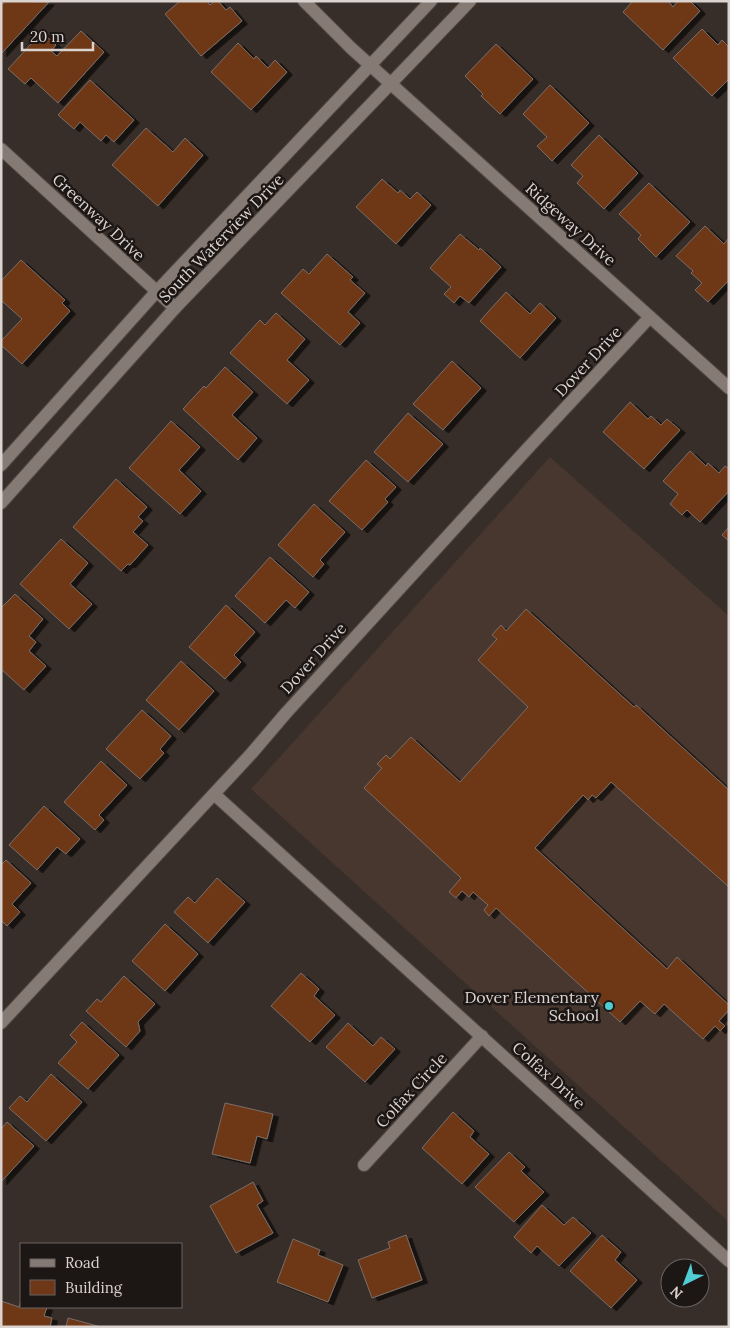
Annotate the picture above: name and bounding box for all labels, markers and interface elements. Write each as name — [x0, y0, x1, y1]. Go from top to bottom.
scale bar — [22, 20, 94, 52]
text: 20 m — [30, 27, 65, 46]
street label: Greenway Drive — [49, 169, 150, 265]
street label: South Waterview Drive — [154, 169, 288, 307]
street label: Ridgeway Drive — [522, 178, 621, 270]
street label: Dover Drive — [550, 321, 626, 400]
street label: Dover Drive — [276, 618, 350, 698]
place label: Dover Elementary School — [464, 987, 600, 1025]
marker: Dover Elementary School — [603, 1000, 615, 1012]
street label: Colfax Drive — [508, 1037, 590, 1113]
street label: Colfax Circle — [371, 1048, 451, 1132]
legend — [20, 1243, 182, 1308]
text: Road — [65, 1253, 100, 1272]
north arrow — [660, 1258, 710, 1308]
text: Building — [65, 1278, 123, 1297]
text: N — [666, 1282, 686, 1303]

